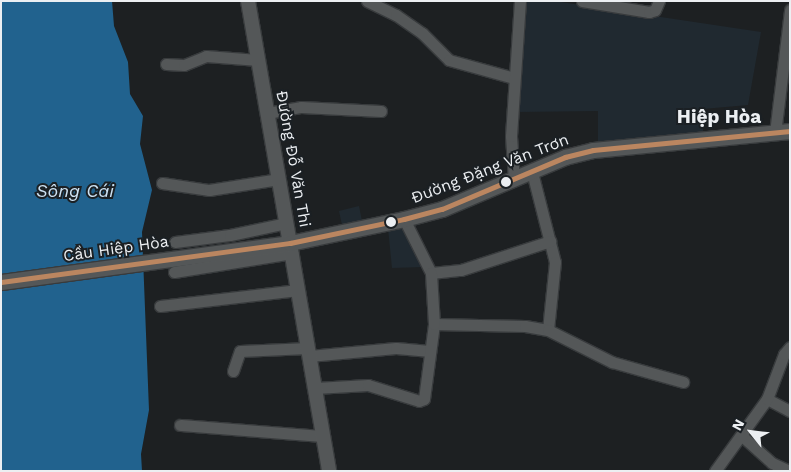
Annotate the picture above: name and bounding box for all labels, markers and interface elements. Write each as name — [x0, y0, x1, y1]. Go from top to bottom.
street label: Đường Đỗ Văn Thi — [271, 89, 315, 229]
district label: Hiệp Hòa — [677, 106, 761, 128]
street label: Đường Đặng Văn Trơn — [408, 130, 572, 208]
unlabelled marker — [501, 177, 511, 187]
water label: Sông Cái — [36, 180, 114, 202]
unlabelled marker — [386, 217, 396, 227]
street label: Cầu Hiệp Hòa — [62, 232, 170, 266]
north arrow — [726, 407, 776, 457]
text: N — [728, 416, 747, 433]

